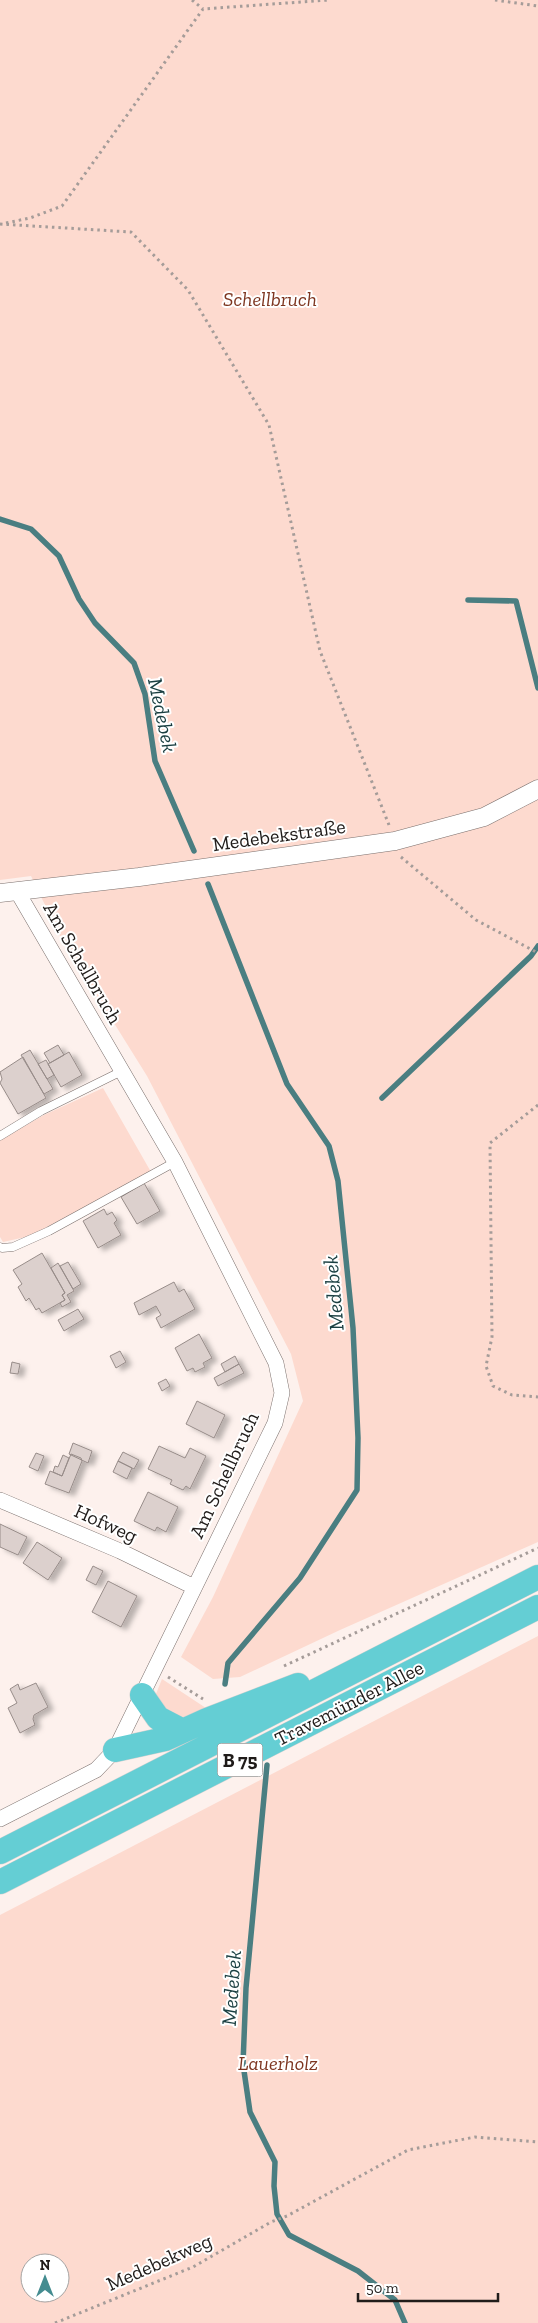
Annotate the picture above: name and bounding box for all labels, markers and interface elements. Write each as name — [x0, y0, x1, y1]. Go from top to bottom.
park label: Schellbruch — [223, 287, 317, 311]
water label: Medebek — [143, 675, 183, 755]
street label: Medebekstraße — [211, 814, 347, 856]
street label: Am Schellbruch — [38, 898, 128, 1029]
water label: Medebek — [317, 1254, 349, 1332]
street label: Am Schellbruch — [184, 1407, 264, 1542]
street label: Hofweg — [71, 1498, 141, 1548]
street label: Travemünder Allee — [271, 1655, 427, 1751]
road number: B 75 — [218, 1744, 262, 1776]
water label: Medebek — [216, 1949, 246, 2027]
park label: Lauerholz — [238, 2051, 318, 2075]
street label: Medebekweg — [103, 2228, 215, 2296]
north arrow — [20, 2253, 70, 2303]
text: N — [40, 2257, 51, 2274]
scale bar — [358, 2270, 498, 2302]
text: 50 m — [366, 2279, 399, 2297]

